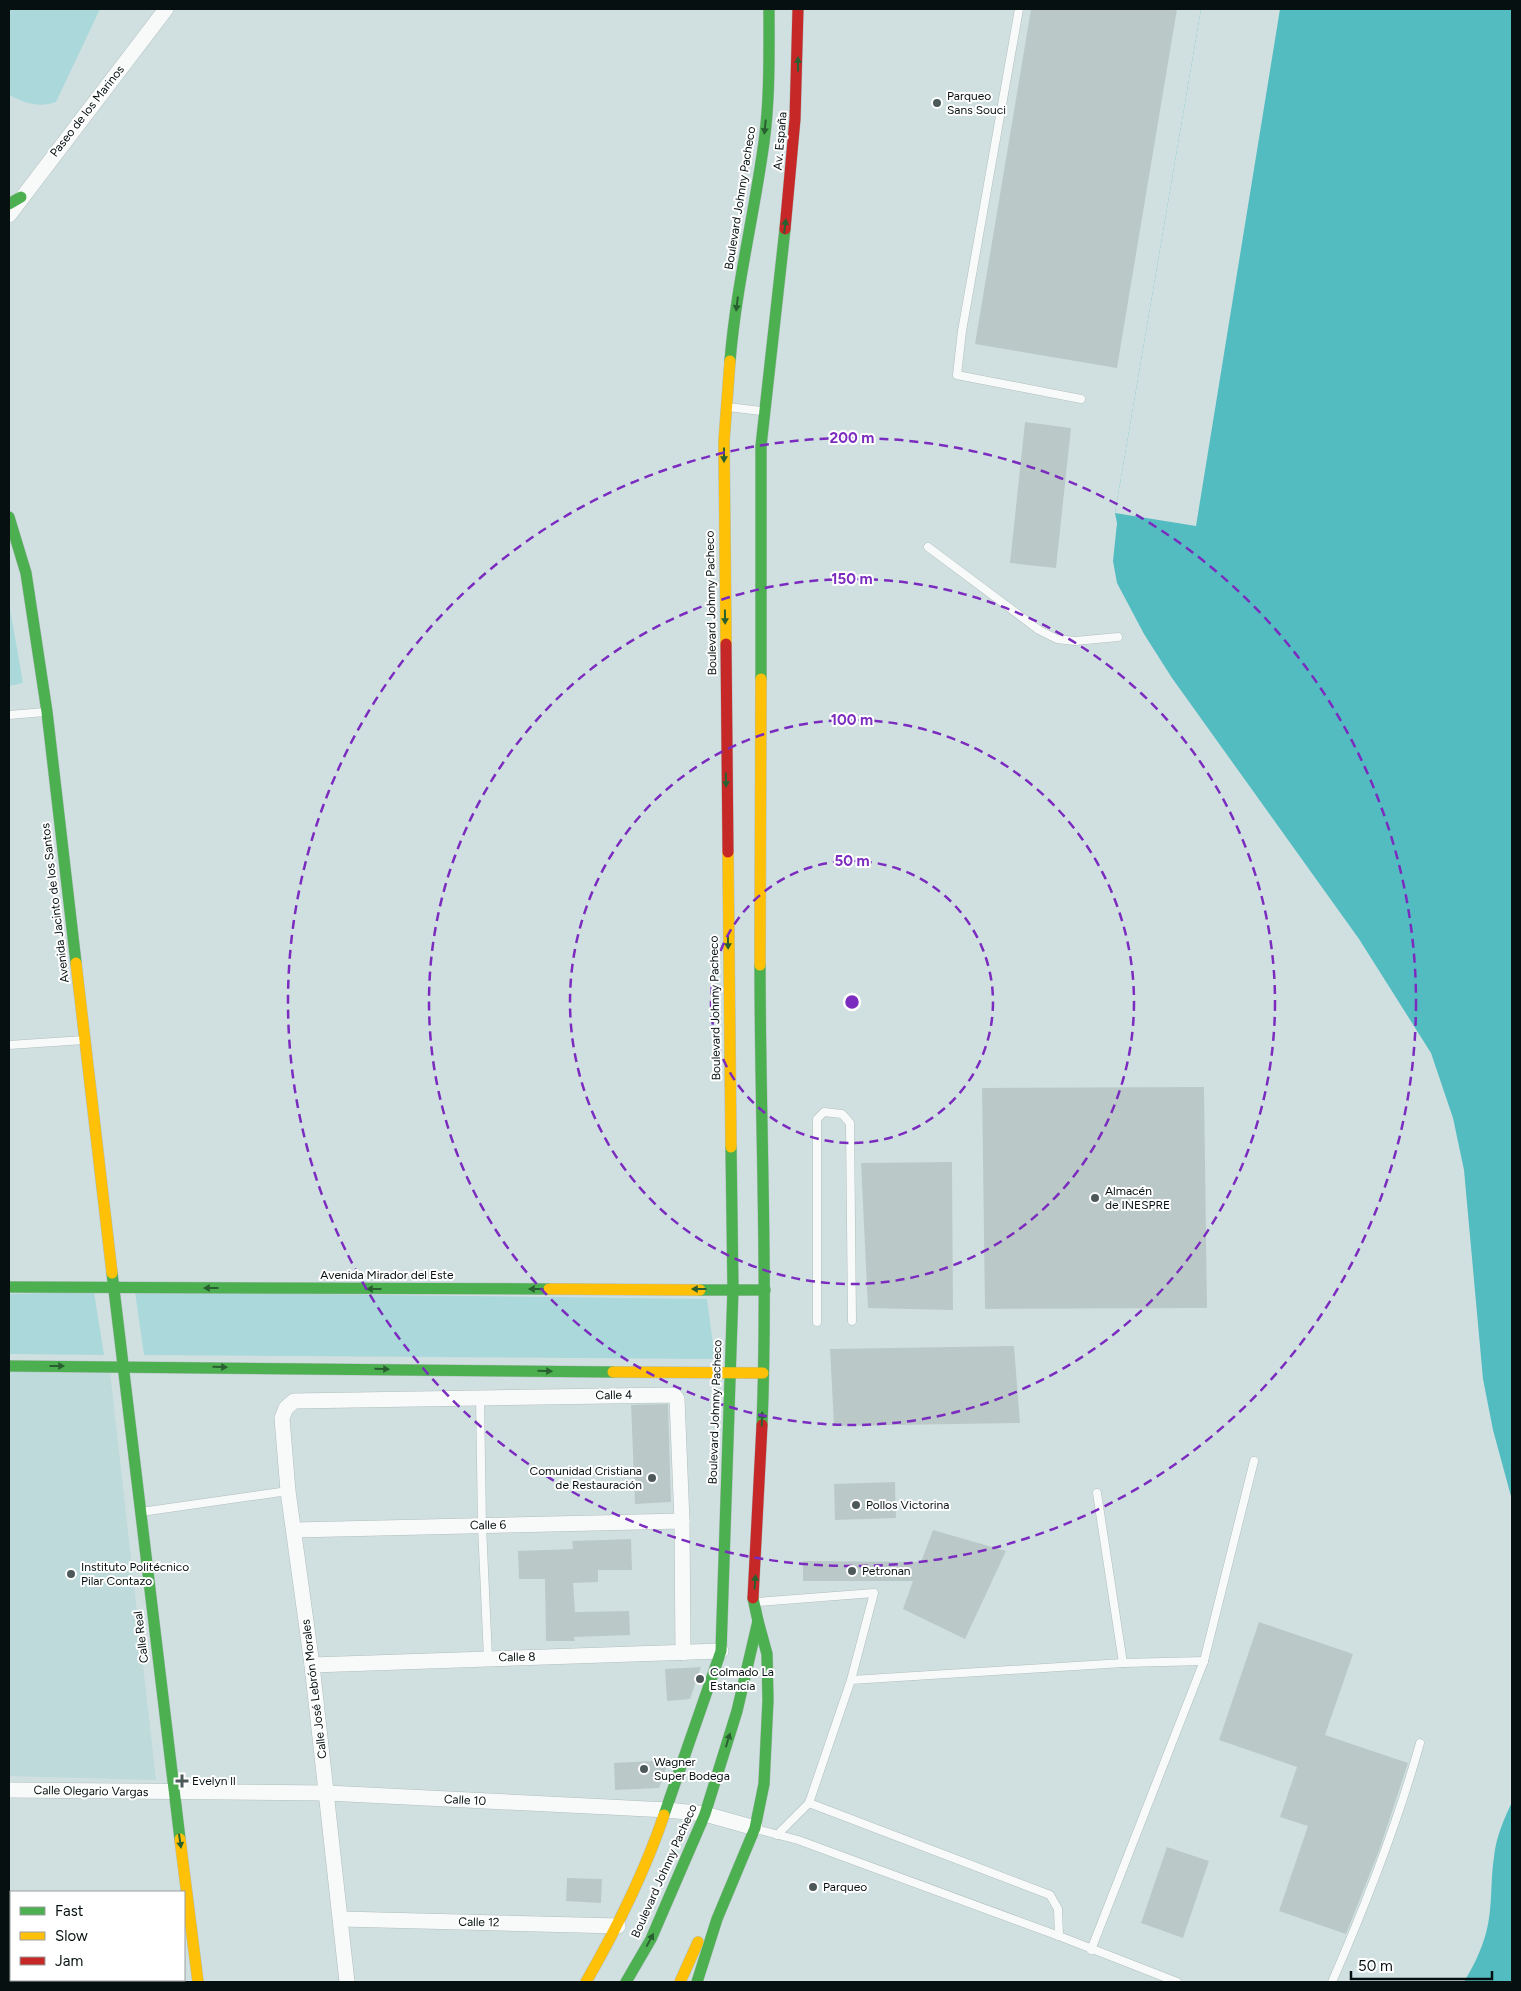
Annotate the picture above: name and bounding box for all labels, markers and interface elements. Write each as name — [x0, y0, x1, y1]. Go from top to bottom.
one-way arrow — [794, 56, 802, 72]
street label: Paseo de los Marinos — [47, 62, 127, 159]
place label: Parqueo Sans Souci — [947, 89, 1006, 117]
marker: Parqueo Sans Souci — [931, 97, 943, 109]
street label: Av. España — [770, 111, 790, 171]
one-way arrow — [761, 120, 769, 136]
street label: Boulevard Johnny Pacheco — [722, 125, 758, 271]
one-way arrow — [781, 217, 789, 233]
one-way arrow — [733, 297, 741, 313]
text: 200 m — [830, 429, 874, 447]
one-way arrow — [720, 447, 728, 463]
street label: Boulevard Johnny Pacheco — [703, 530, 719, 676]
text: 150 m — [831, 570, 873, 588]
one-way arrow — [721, 610, 729, 626]
text: 100 m — [831, 711, 873, 729]
one-way arrow — [723, 772, 731, 788]
street label: Avenida Jacinto de los Santos — [38, 822, 72, 984]
text: 50 m — [834, 852, 870, 870]
street label: Boulevard Johnny Pacheco — [707, 935, 723, 1081]
one-way arrow — [725, 935, 733, 951]
centre of rings — [843, 993, 861, 1011]
place label: Almacén de INESPRE — [1105, 1184, 1170, 1212]
marker: Almacén de INESPRE — [1089, 1192, 1101, 1204]
street label: Avenida Mirador del Este — [320, 1268, 454, 1282]
one-way arrow — [203, 1284, 219, 1292]
one-way arrow — [366, 1285, 382, 1293]
one-way arrow — [528, 1285, 544, 1293]
one-way arrow — [691, 1285, 707, 1293]
street label: Boulevard Johnny Pacheco — [705, 1339, 725, 1485]
one-way arrow — [50, 1362, 66, 1370]
one-way arrow — [212, 1363, 228, 1371]
one-way arrow — [375, 1365, 391, 1373]
one-way arrow — [537, 1367, 553, 1375]
street label: Calle 4 — [595, 1388, 633, 1402]
one-way arrow — [758, 1411, 766, 1427]
place label: Comunidad Cristiana de Restauración — [530, 1464, 642, 1492]
marker: Comunidad Cristiana de Restauración — [646, 1472, 658, 1484]
place label: Pollos Victorina — [866, 1498, 949, 1512]
marker: Pollos Victorina — [850, 1499, 862, 1511]
street label: Calle 6 — [470, 1518, 507, 1532]
place label: Instituto Politécnico Pilar Contazo — [81, 1560, 189, 1588]
place label: Petronan — [862, 1564, 911, 1578]
marker: Petronan — [846, 1565, 858, 1577]
marker: Instituto Politécnico Pilar Contazo — [65, 1568, 77, 1580]
one-way arrow — [751, 1573, 759, 1589]
street label: Calle Real — [131, 1610, 151, 1664]
street label: Calle José Lebrón Morales — [298, 1618, 330, 1760]
street label: Calle 8 — [498, 1650, 536, 1664]
place label: Colmado La Estancia — [710, 1665, 774, 1693]
marker: Colmado La Estancia — [694, 1673, 706, 1685]
one-way arrow — [725, 1732, 733, 1747]
place label: Wagner Super Bodega — [654, 1755, 730, 1783]
marker: Wagner Super Bodega — [638, 1763, 650, 1775]
place label: Evelyn ll — [192, 1774, 236, 1788]
marker: Evelyn ll — [176, 1775, 188, 1787]
street label: Calle Olegario Vargas — [33, 1783, 149, 1799]
street label: Calle 10 — [444, 1792, 487, 1808]
street label: Boulevard Johnny Pacheco — [628, 1802, 700, 1940]
one-way arrow — [176, 1833, 184, 1849]
place label: Parqueo — [823, 1880, 867, 1894]
marker: Parqueo — [807, 1881, 819, 1893]
legend — [10, 1891, 185, 1981]
text: Fast — [55, 1902, 84, 1920]
street label: Calle 12 — [458, 1915, 500, 1929]
text: Slow — [55, 1927, 88, 1945]
one-way arrow — [646, 1933, 654, 1947]
scale bar — [1351, 1948, 1492, 1980]
text: Jam — [55, 1952, 83, 1970]
text: 50 m — [1358, 1957, 1393, 1975]

